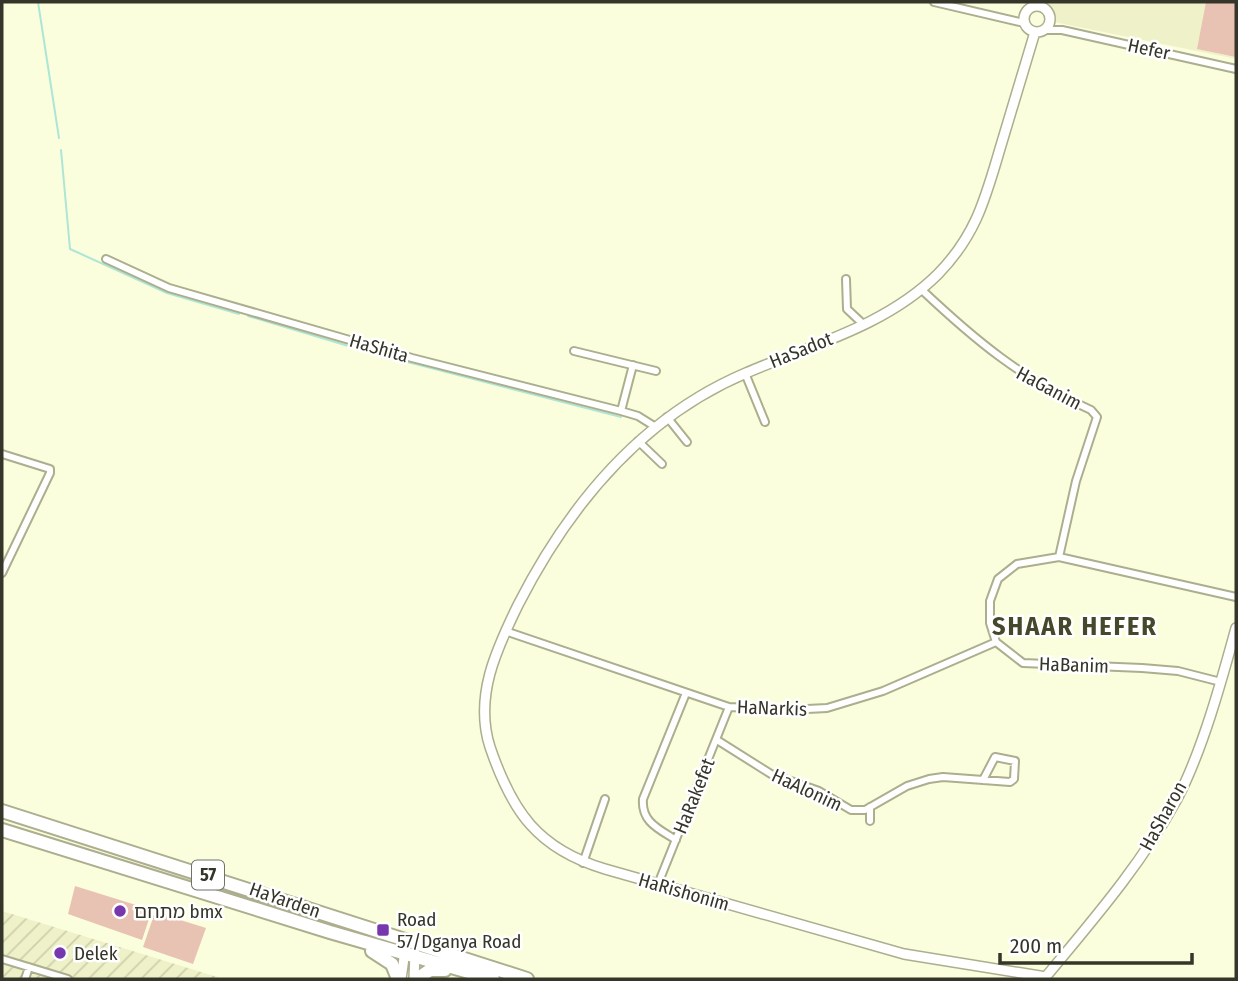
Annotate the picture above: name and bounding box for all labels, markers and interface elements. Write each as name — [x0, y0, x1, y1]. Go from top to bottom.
street label: Hefer — [1126, 33, 1173, 65]
street label: HaSadot — [766, 327, 837, 373]
street label: HaShita — [347, 329, 411, 367]
street label: HaGanim — [1013, 361, 1085, 415]
district label: SHAAR HEFER — [992, 611, 1158, 642]
street label: HaBanim — [1039, 652, 1109, 678]
street label: HaNarkis — [737, 695, 807, 721]
street label: HaRakefet — [668, 754, 720, 837]
street label: HaAlonim — [768, 764, 846, 816]
street label: HaSharon — [1135, 777, 1191, 855]
road number: 57 — [192, 860, 224, 890]
street label: HaRishonim — [636, 868, 732, 916]
street label: HaYarden — [246, 877, 324, 923]
place label: מתחם bmx — [134, 900, 223, 923]
marker: מתחם bmx — [112, 903, 128, 919]
place label: Road 57/Dganya Road — [397, 908, 521, 953]
marker: Road 57/Dganya Road — [375, 922, 391, 938]
scale bar — [1000, 922, 1192, 966]
text: 200 m — [1010, 933, 1062, 959]
place label: Delek — [74, 942, 118, 965]
marker: Delek — [52, 945, 68, 961]

